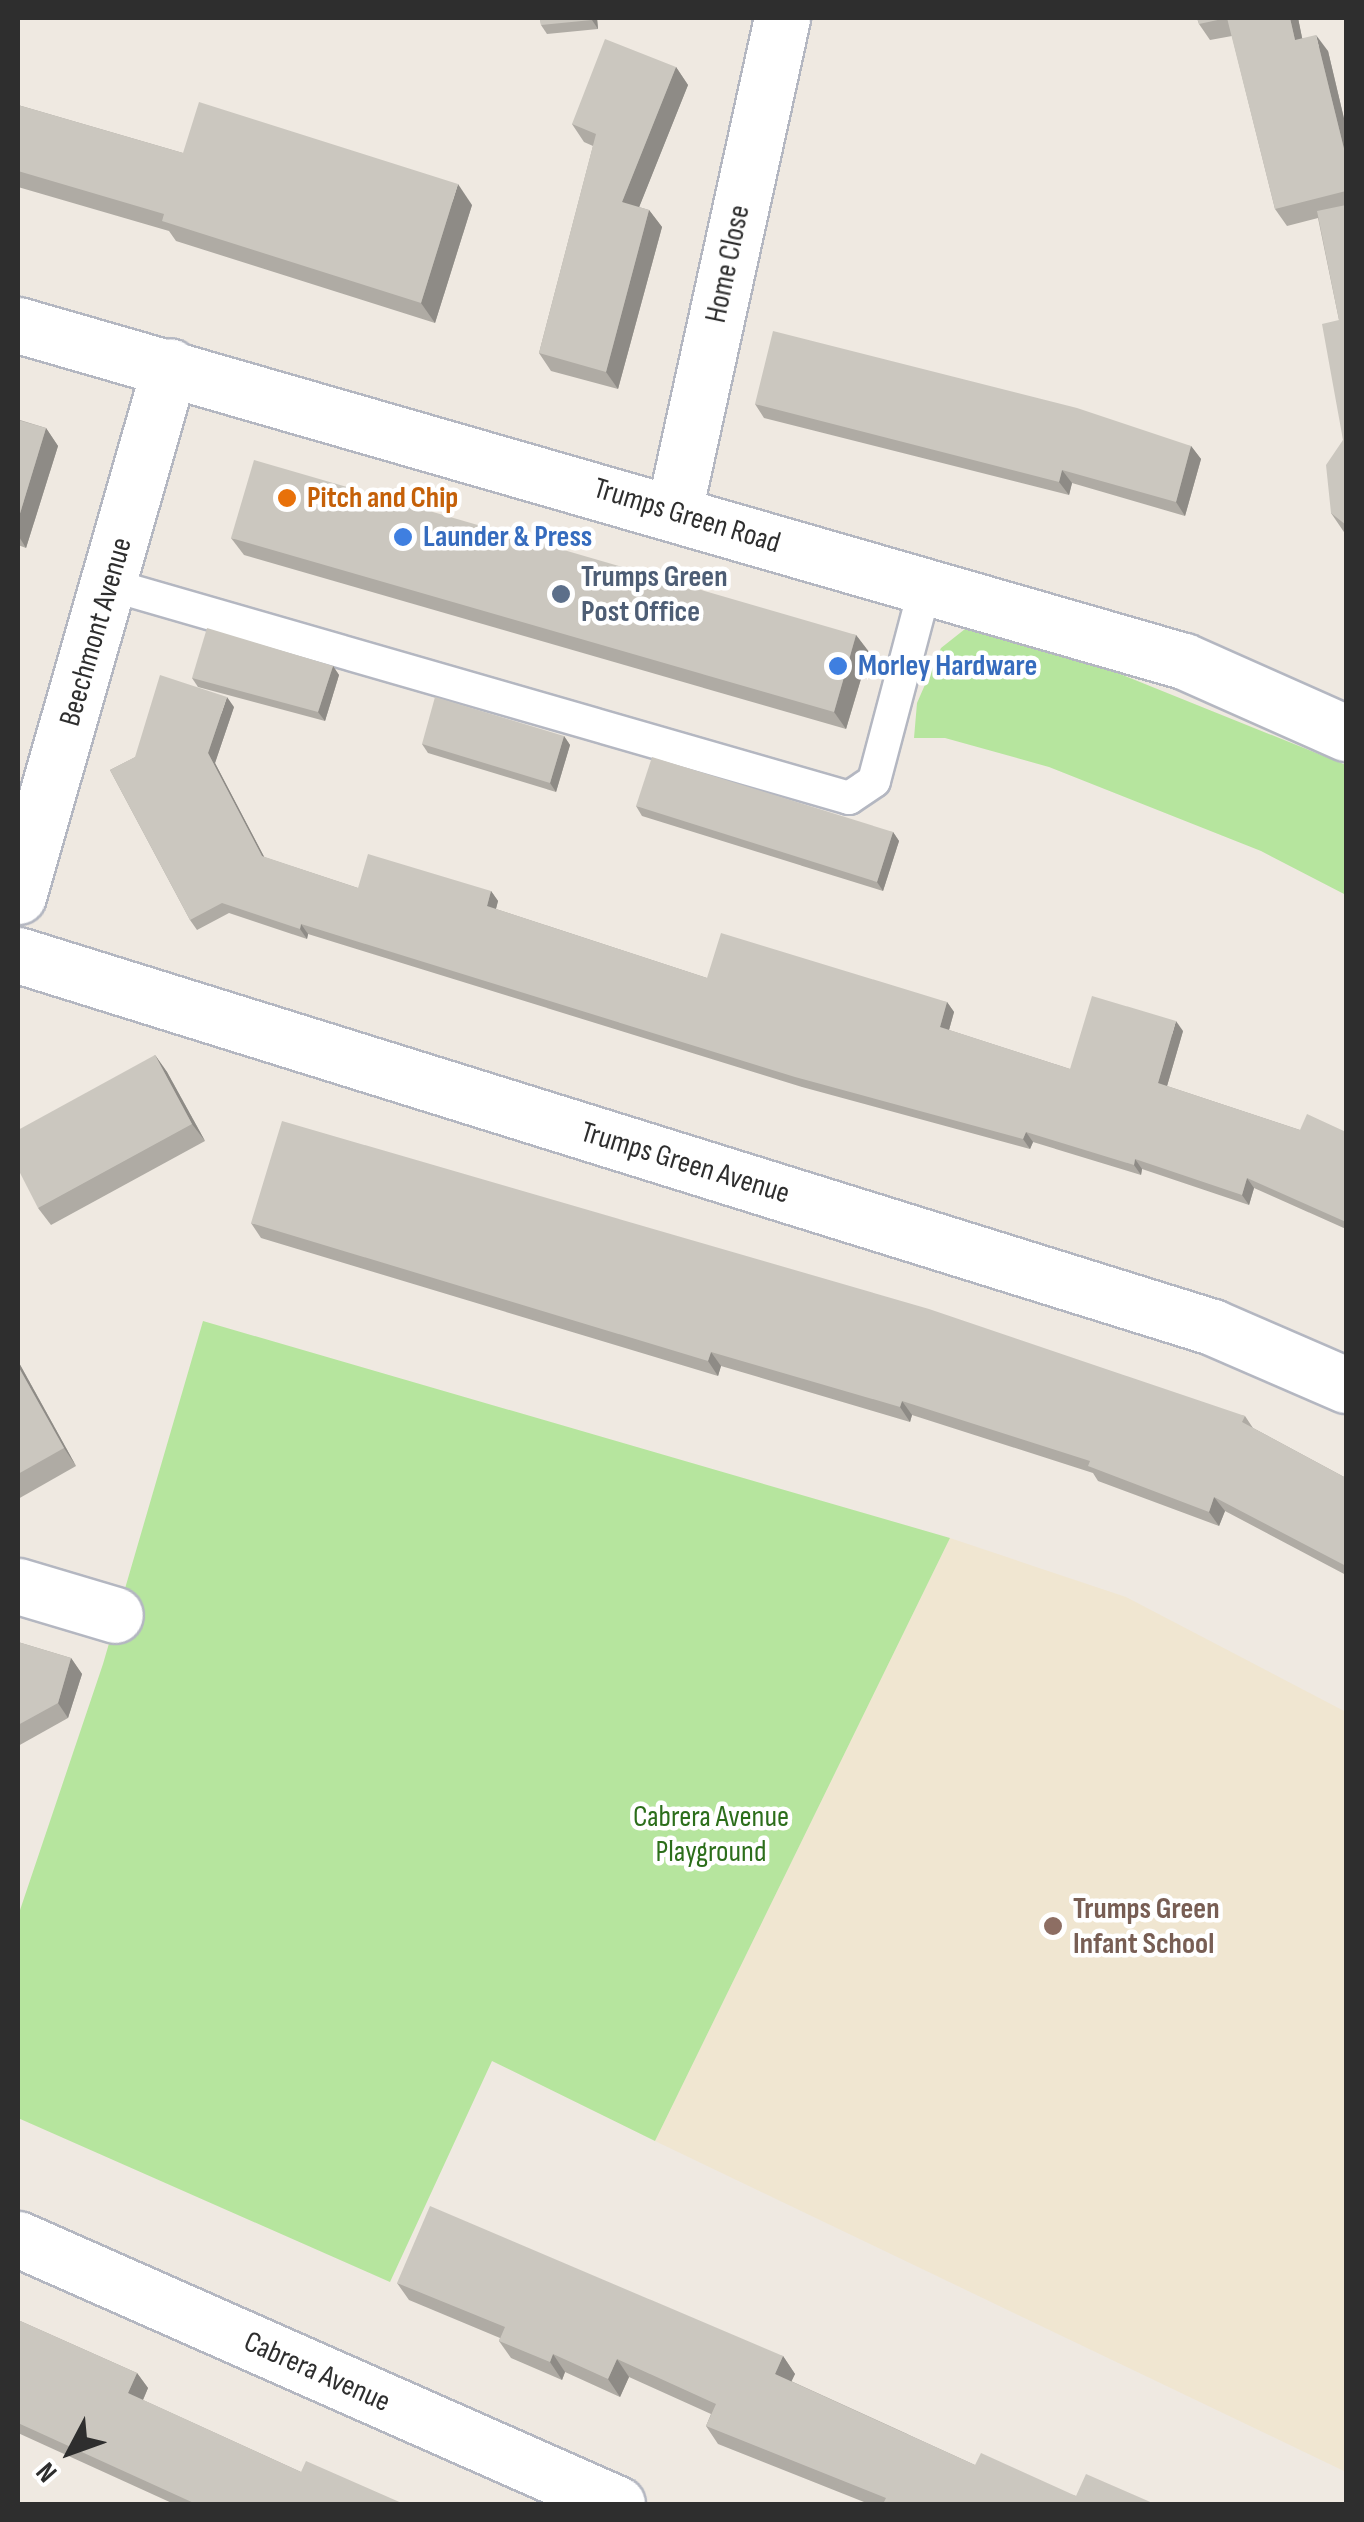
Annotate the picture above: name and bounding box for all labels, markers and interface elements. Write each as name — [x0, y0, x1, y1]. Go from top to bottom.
street label: Home Close — [698, 202, 758, 326]
street label: Trumps Green Road — [589, 471, 785, 561]
place label: Pitch and Chip — [307, 480, 458, 516]
marker: Pitch and Chip — [276, 487, 298, 509]
place label: Launder & Press — [423, 519, 592, 555]
marker: Launder & Press — [392, 526, 414, 548]
street label: Beechmont Avenue — [52, 534, 140, 730]
place label: Trumps Green Post Office — [581, 559, 728, 630]
marker: Trumps Green Post Office — [550, 583, 572, 605]
place label: Morley Hardware — [858, 648, 1037, 684]
marker: Morley Hardware — [827, 655, 849, 677]
street label: Trumps Green Avenue — [576, 1114, 794, 1212]
park label: Cabrera Avenue Playground — [633, 1799, 789, 1870]
place label: Trumps Green Infant School — [1073, 1891, 1220, 1962]
marker: Trumps Green Infant School — [1042, 1915, 1064, 1937]
street label: Cabrera Avenue — [238, 2324, 396, 2420]
north arrow — [20, 2402, 120, 2502]
text: N — [30, 2456, 64, 2488]

